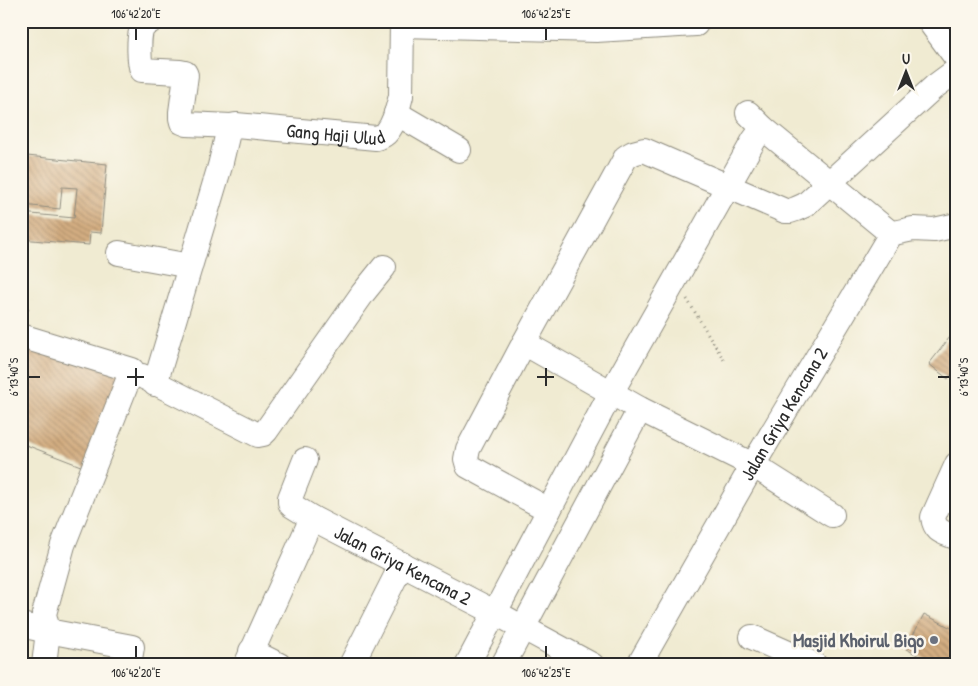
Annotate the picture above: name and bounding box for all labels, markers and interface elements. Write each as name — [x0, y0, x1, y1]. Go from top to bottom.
text: 106°42'20"E — [111, 5, 161, 22]
text: 106°42'25"E — [521, 5, 571, 22]
north arrow — [880, 48, 930, 98]
text: U — [902, 49, 910, 68]
street label: Gang Haji Ulud — [285, 117, 389, 151]
street label: Jalan Griya Kencana 2 — [734, 342, 834, 485]
text: 6°13'40"S — [5, 357, 22, 396]
text: 6°13'40"S — [955, 357, 972, 396]
street label: Jalan Griya Kencana 2 — [330, 519, 476, 611]
place label: Masjid Khoirul Biqo — [793, 627, 924, 654]
marker: Masjid Khoirul Biqo — [928, 634, 940, 646]
text: 106°42'20"E — [111, 664, 161, 681]
text: 106°42'25"E — [521, 664, 571, 681]

